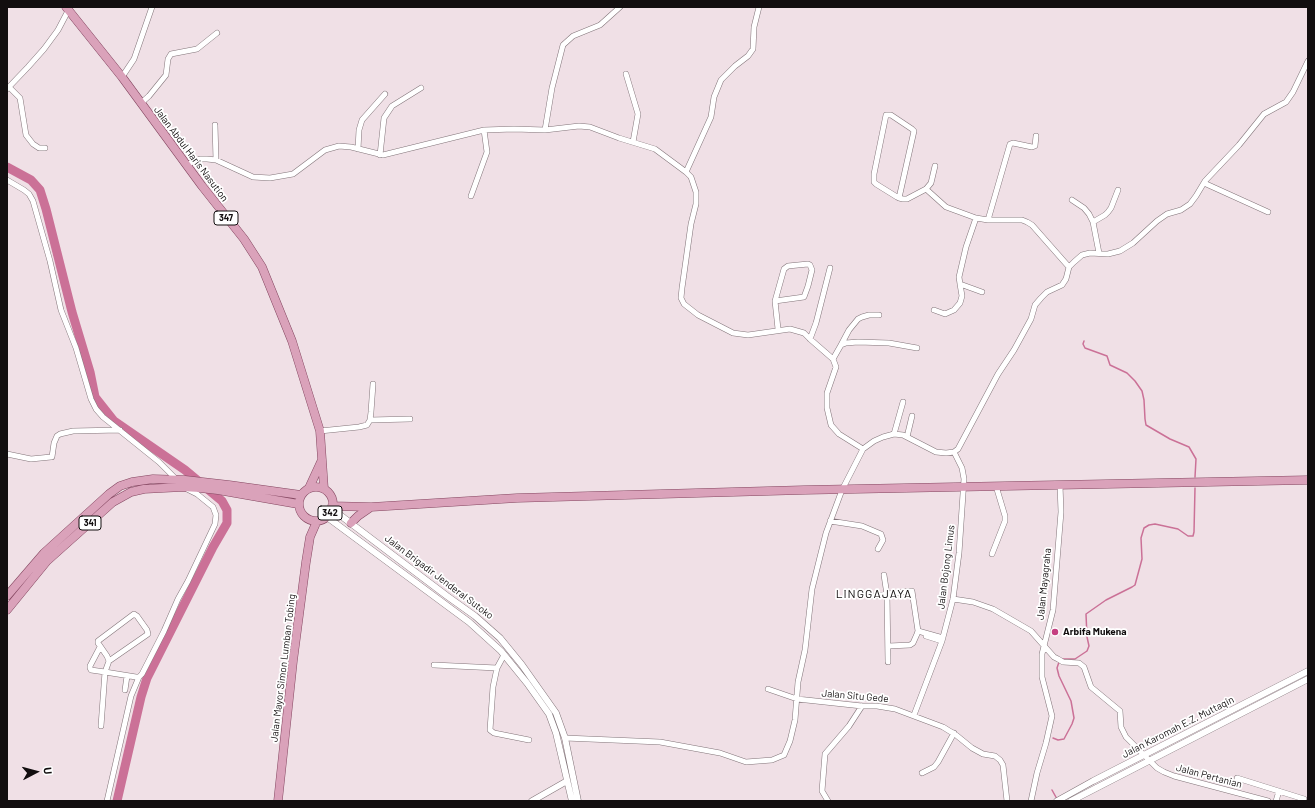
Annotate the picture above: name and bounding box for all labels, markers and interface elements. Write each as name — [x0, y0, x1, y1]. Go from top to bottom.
street label: Jalan Abdul Haris Nasution — [151, 104, 231, 204]
road number: 347 — [214, 211, 238, 225]
road number: 342 — [318, 506, 342, 520]
road number: 341 — [79, 516, 101, 530]
street label: Jalan Bojong Limus — [935, 524, 957, 610]
street label: Jalan Brigadir Jenderal Sutoko — [382, 532, 496, 622]
street label: Jalan Mayagraha — [1034, 548, 1054, 620]
district label: LINGGAJAYA — [836, 587, 912, 601]
street label: Jalan Mayor Simon Lumban Tobing — [268, 593, 298, 743]
place label: Arbifa Mukena — [1063, 626, 1127, 638]
marker: Arbifa Mukena — [1050, 627, 1060, 637]
street label: Jalan Situ Gede — [821, 687, 889, 705]
street label: Jalan Karomah E.Z. Muttaqin — [1120, 693, 1236, 761]
north arrow — [16, 752, 56, 792]
street label: Jalan Pertanian — [1175, 761, 1243, 791]
text: U — [42, 767, 55, 775]

